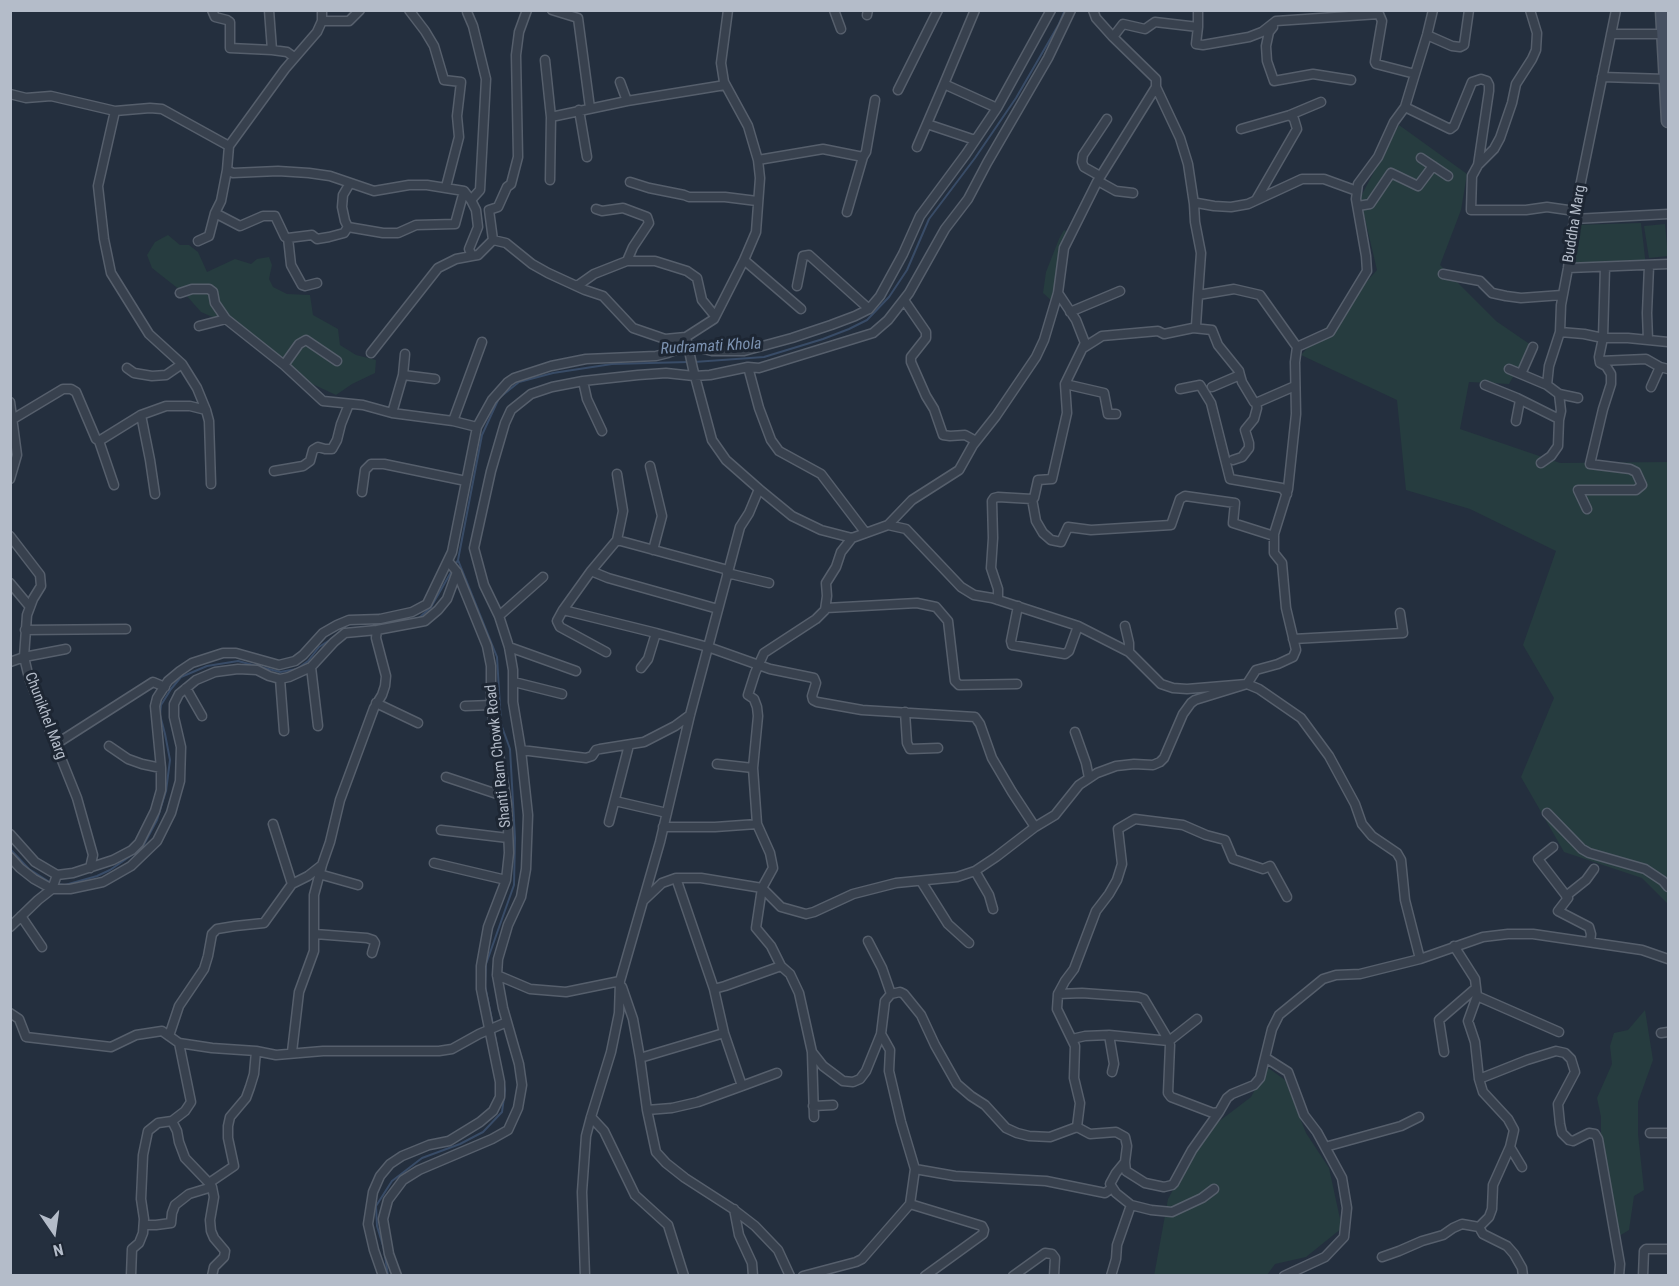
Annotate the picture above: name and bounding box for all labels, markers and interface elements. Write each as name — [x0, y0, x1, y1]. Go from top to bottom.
street label: Buddha Marg — [1560, 184, 1590, 264]
water label: Rudramati Khola — [660, 335, 762, 359]
street label: Chunikhel Marg — [20, 670, 70, 762]
street label: Shanti Ram Chowk Road — [483, 683, 515, 829]
north arrow — [24, 1202, 84, 1262]
text: N — [51, 1240, 65, 1260]

